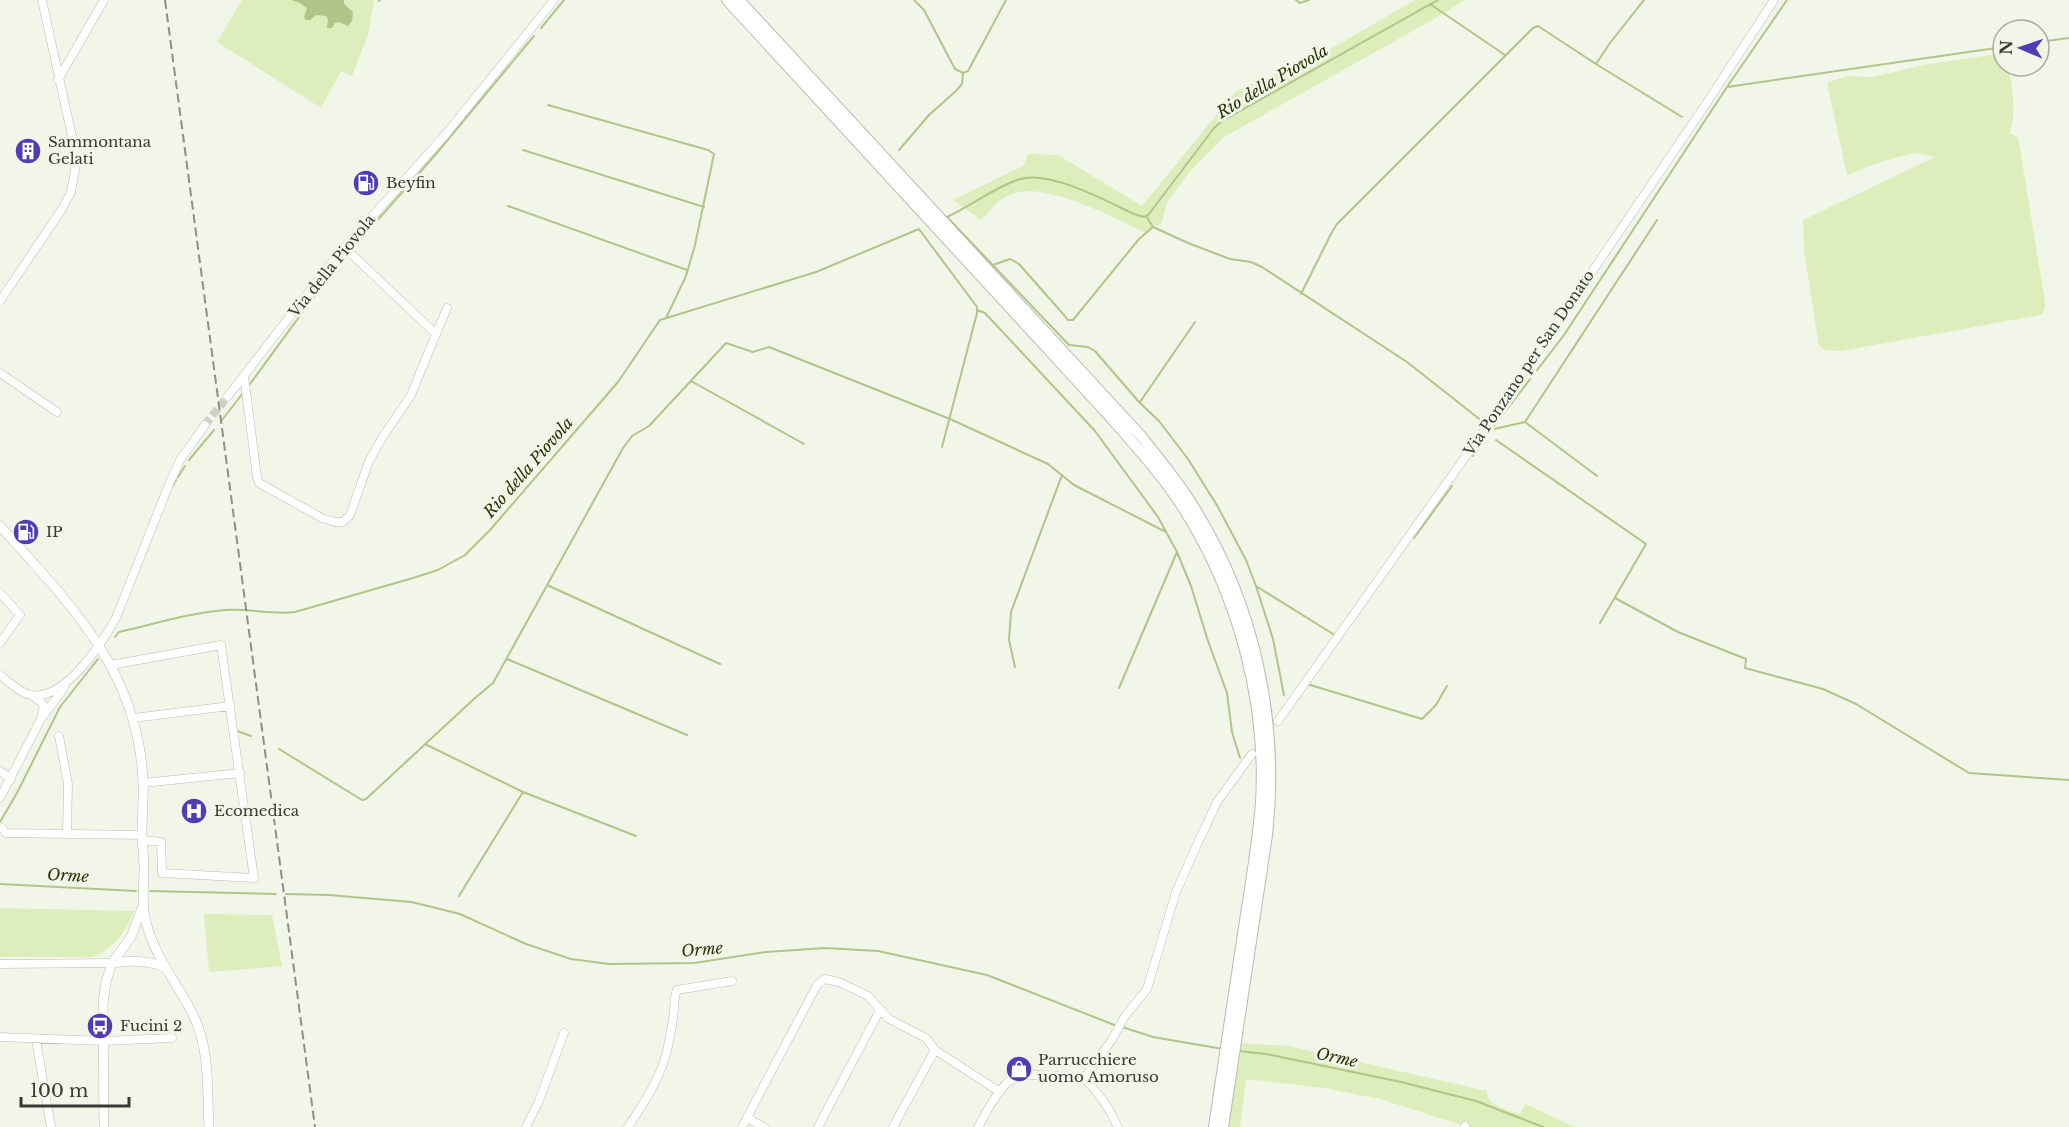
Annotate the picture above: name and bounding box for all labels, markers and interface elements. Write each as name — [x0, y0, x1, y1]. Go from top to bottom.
north arrow — [1991, 18, 2051, 78]
water label: Rio della Piovola — [1212, 40, 1331, 123]
text: N — [1996, 40, 2016, 55]
place label: Sammontana Gelati — [48, 132, 152, 168]
building icon: Sammontana Gelati — [13, 136, 43, 166]
fuel station icon: Beyfin — [351, 168, 381, 198]
place label: Beyfin — [386, 173, 436, 192]
street label: Via della Piovola — [284, 210, 379, 322]
street label: Via Ponzano per San Donato — [1459, 266, 1598, 460]
water label: Rio della Piovola — [478, 413, 577, 522]
fuel station icon: IP — [11, 517, 41, 547]
place label: IP — [46, 522, 63, 541]
hospital icon: Ecomedica — [179, 796, 209, 826]
place label: Ecomedica — [214, 801, 300, 820]
water label: Orme — [47, 864, 90, 886]
water label: Orme — [680, 937, 724, 961]
bus stop icon: Fucini 2 — [85, 1011, 115, 1041]
place label: Fucini 2 — [120, 1016, 182, 1035]
water label: Orme — [1315, 1043, 1360, 1071]
place label: Parrucchiere uomo Amoruso — [1038, 1050, 1159, 1086]
shop icon: Parrucchiere uomo Amoruso — [1004, 1054, 1034, 1084]
scale bar — [21, 1070, 129, 1108]
text: 100 m — [30, 1080, 88, 1102]

